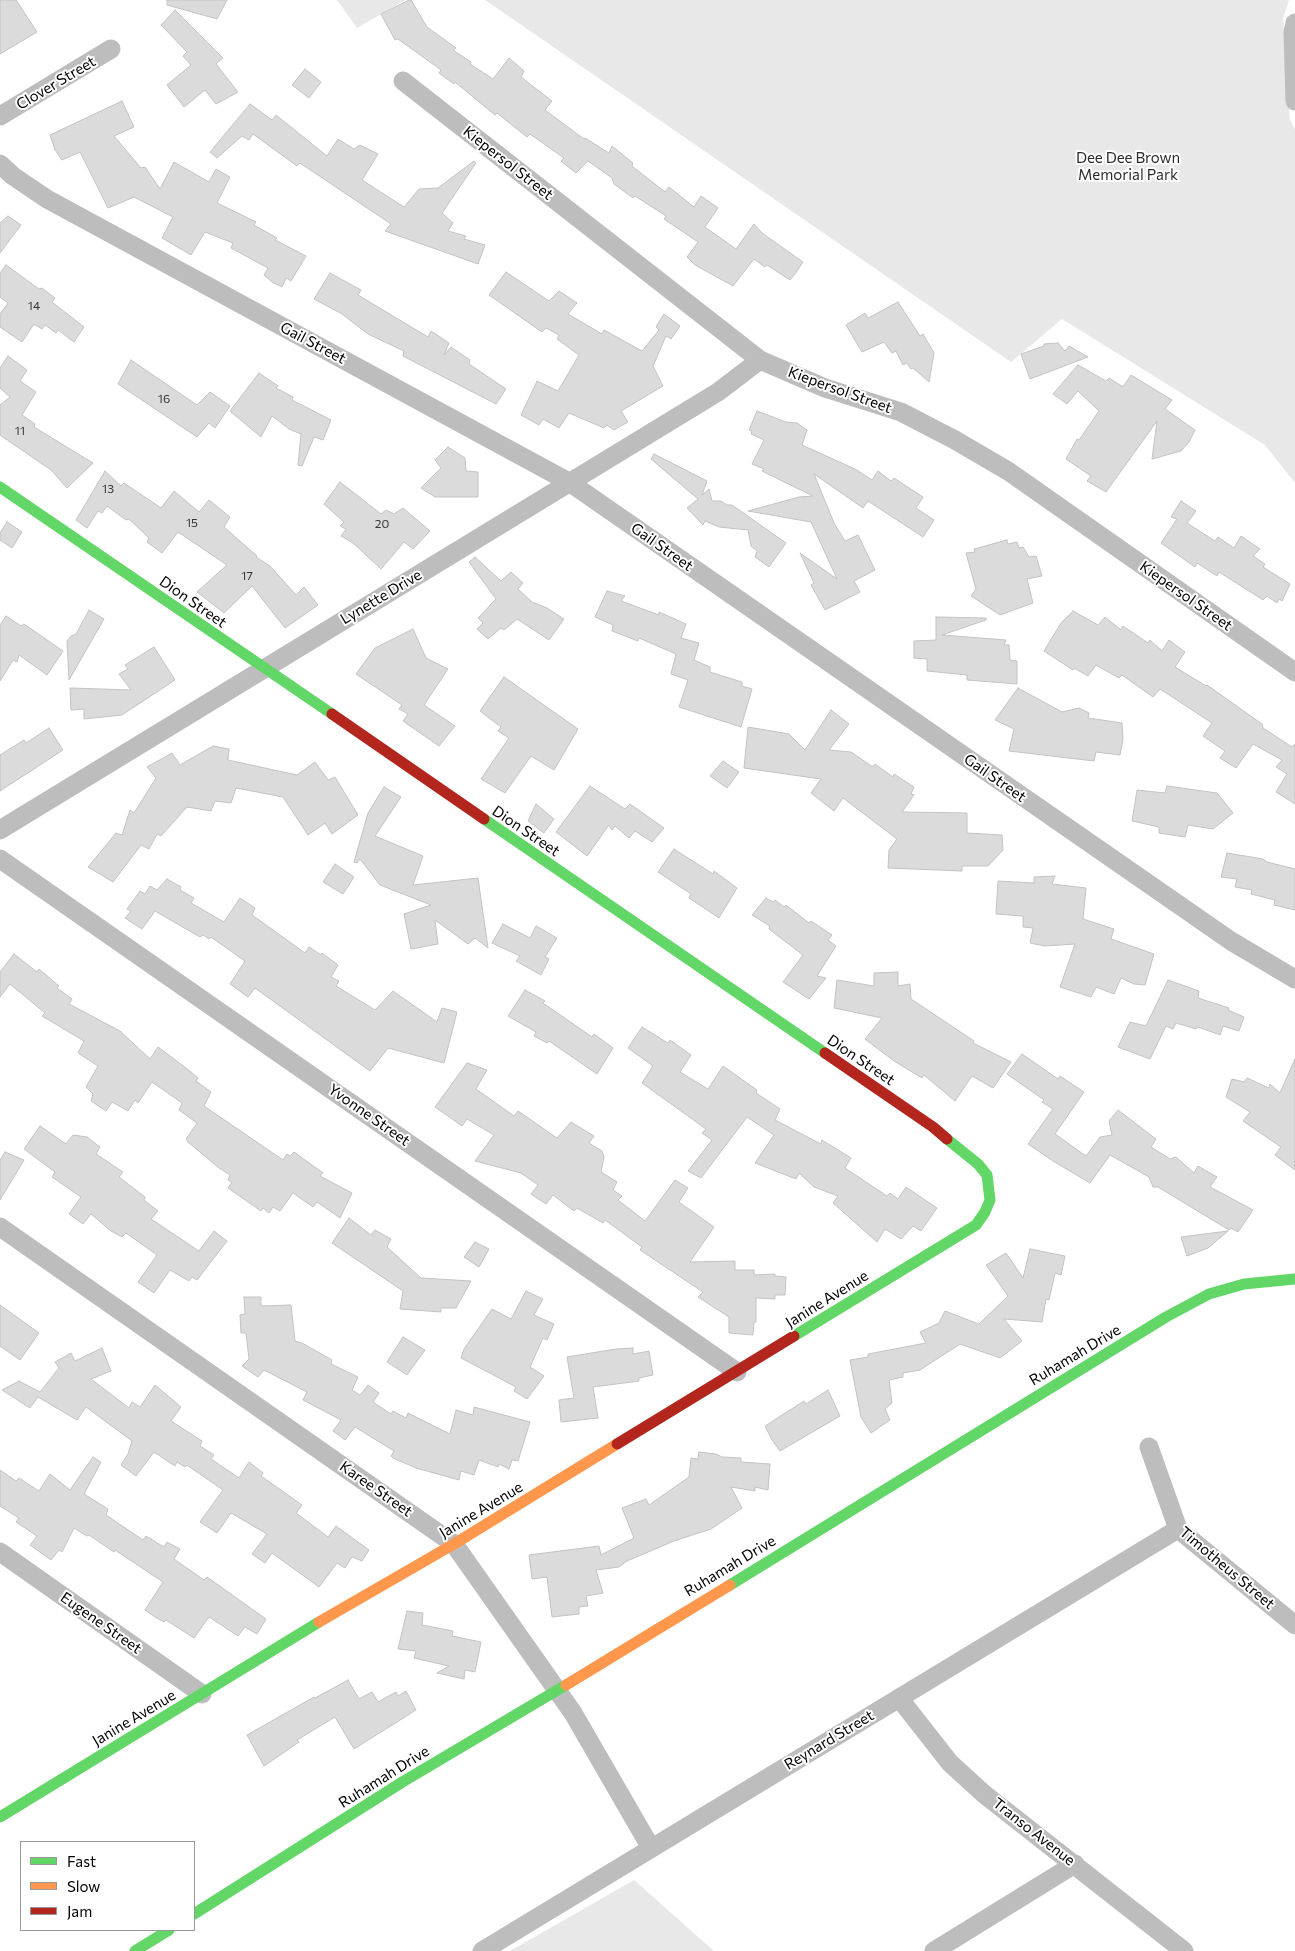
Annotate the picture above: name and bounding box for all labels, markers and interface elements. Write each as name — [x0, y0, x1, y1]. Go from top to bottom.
street label: Clover Street — [13, 52, 99, 114]
street label: Kiepersol Street — [459, 122, 557, 204]
park label: Dee Dee Brown Memorial Park — [1076, 149, 1180, 184]
house number: 14 — [28, 299, 40, 313]
street label: Gail Street — [277, 318, 349, 368]
street label: Kiepersol Street — [786, 363, 894, 417]
house number: 16 — [158, 392, 170, 406]
house number: 11 — [15, 424, 25, 438]
house number: 13 — [102, 482, 114, 496]
house number: 15 — [186, 516, 198, 530]
house number: 20 — [375, 517, 389, 531]
street label: Gail Street — [627, 519, 697, 575]
street label: Kiepersol Street — [1136, 557, 1236, 635]
street label: Lynette Drive — [337, 566, 425, 628]
house number: 17 — [241, 569, 253, 583]
street label: Dion Street — [156, 572, 230, 632]
street label: Gail Street — [960, 750, 1030, 806]
street label: Dion Street — [489, 802, 563, 860]
street label: Dion Street — [824, 1031, 898, 1089]
street label: Yvonne Street — [325, 1080, 413, 1150]
street label: Janine Avenue — [782, 1266, 872, 1332]
street label: Ruhamah Drive — [1026, 1321, 1124, 1389]
street label: Karee Street — [336, 1457, 416, 1521]
street label: Janine Avenue — [436, 1478, 526, 1542]
street label: Timotheus Street — [1176, 1523, 1278, 1613]
street label: Ruhamah Drive — [681, 1532, 779, 1600]
street label: Eugene Street — [57, 1588, 145, 1658]
street label: Janine Avenue — [89, 1686, 179, 1750]
street label: Reynard Street — [781, 1706, 877, 1774]
street label: Ruhamah Drive — [335, 1742, 433, 1812]
street label: Transo Avenue — [989, 1794, 1079, 1870]
legend — [20, 1841, 195, 1931]
text: Fast — [67, 1852, 96, 1870]
text: Slow — [67, 1877, 100, 1895]
text: Jam — [67, 1902, 92, 1920]

